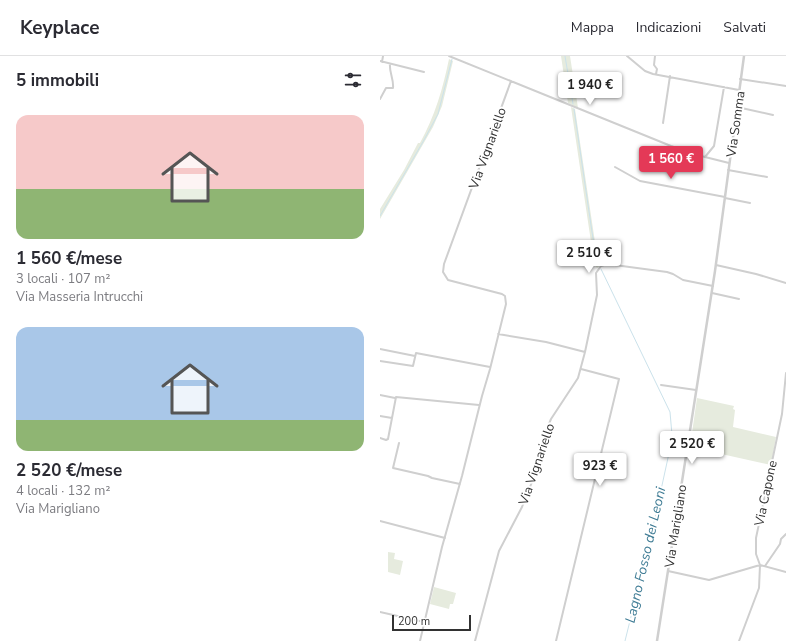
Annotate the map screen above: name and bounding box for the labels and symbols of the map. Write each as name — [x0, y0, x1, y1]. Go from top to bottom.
pin: 1 940 € — [553, 72, 627, 106]
street label: Via Somma — [722, 90, 750, 159]
street label: Via Vignariello — [465, 105, 511, 193]
pin: 1 560 € — [634, 146, 708, 180]
pin: 2 510 € — [552, 240, 626, 274]
street label: Via Vignariello — [514, 421, 559, 509]
pin: 2 520 € — [655, 431, 729, 465]
pin: 923 € — [572, 453, 628, 487]
street label: Via Capone — [750, 459, 782, 529]
street label: Via Marigliano — [660, 483, 691, 570]
water label: Lagno Fosso dei Leoni — [621, 485, 671, 625]
scale bar — [392, 613, 471, 632]

